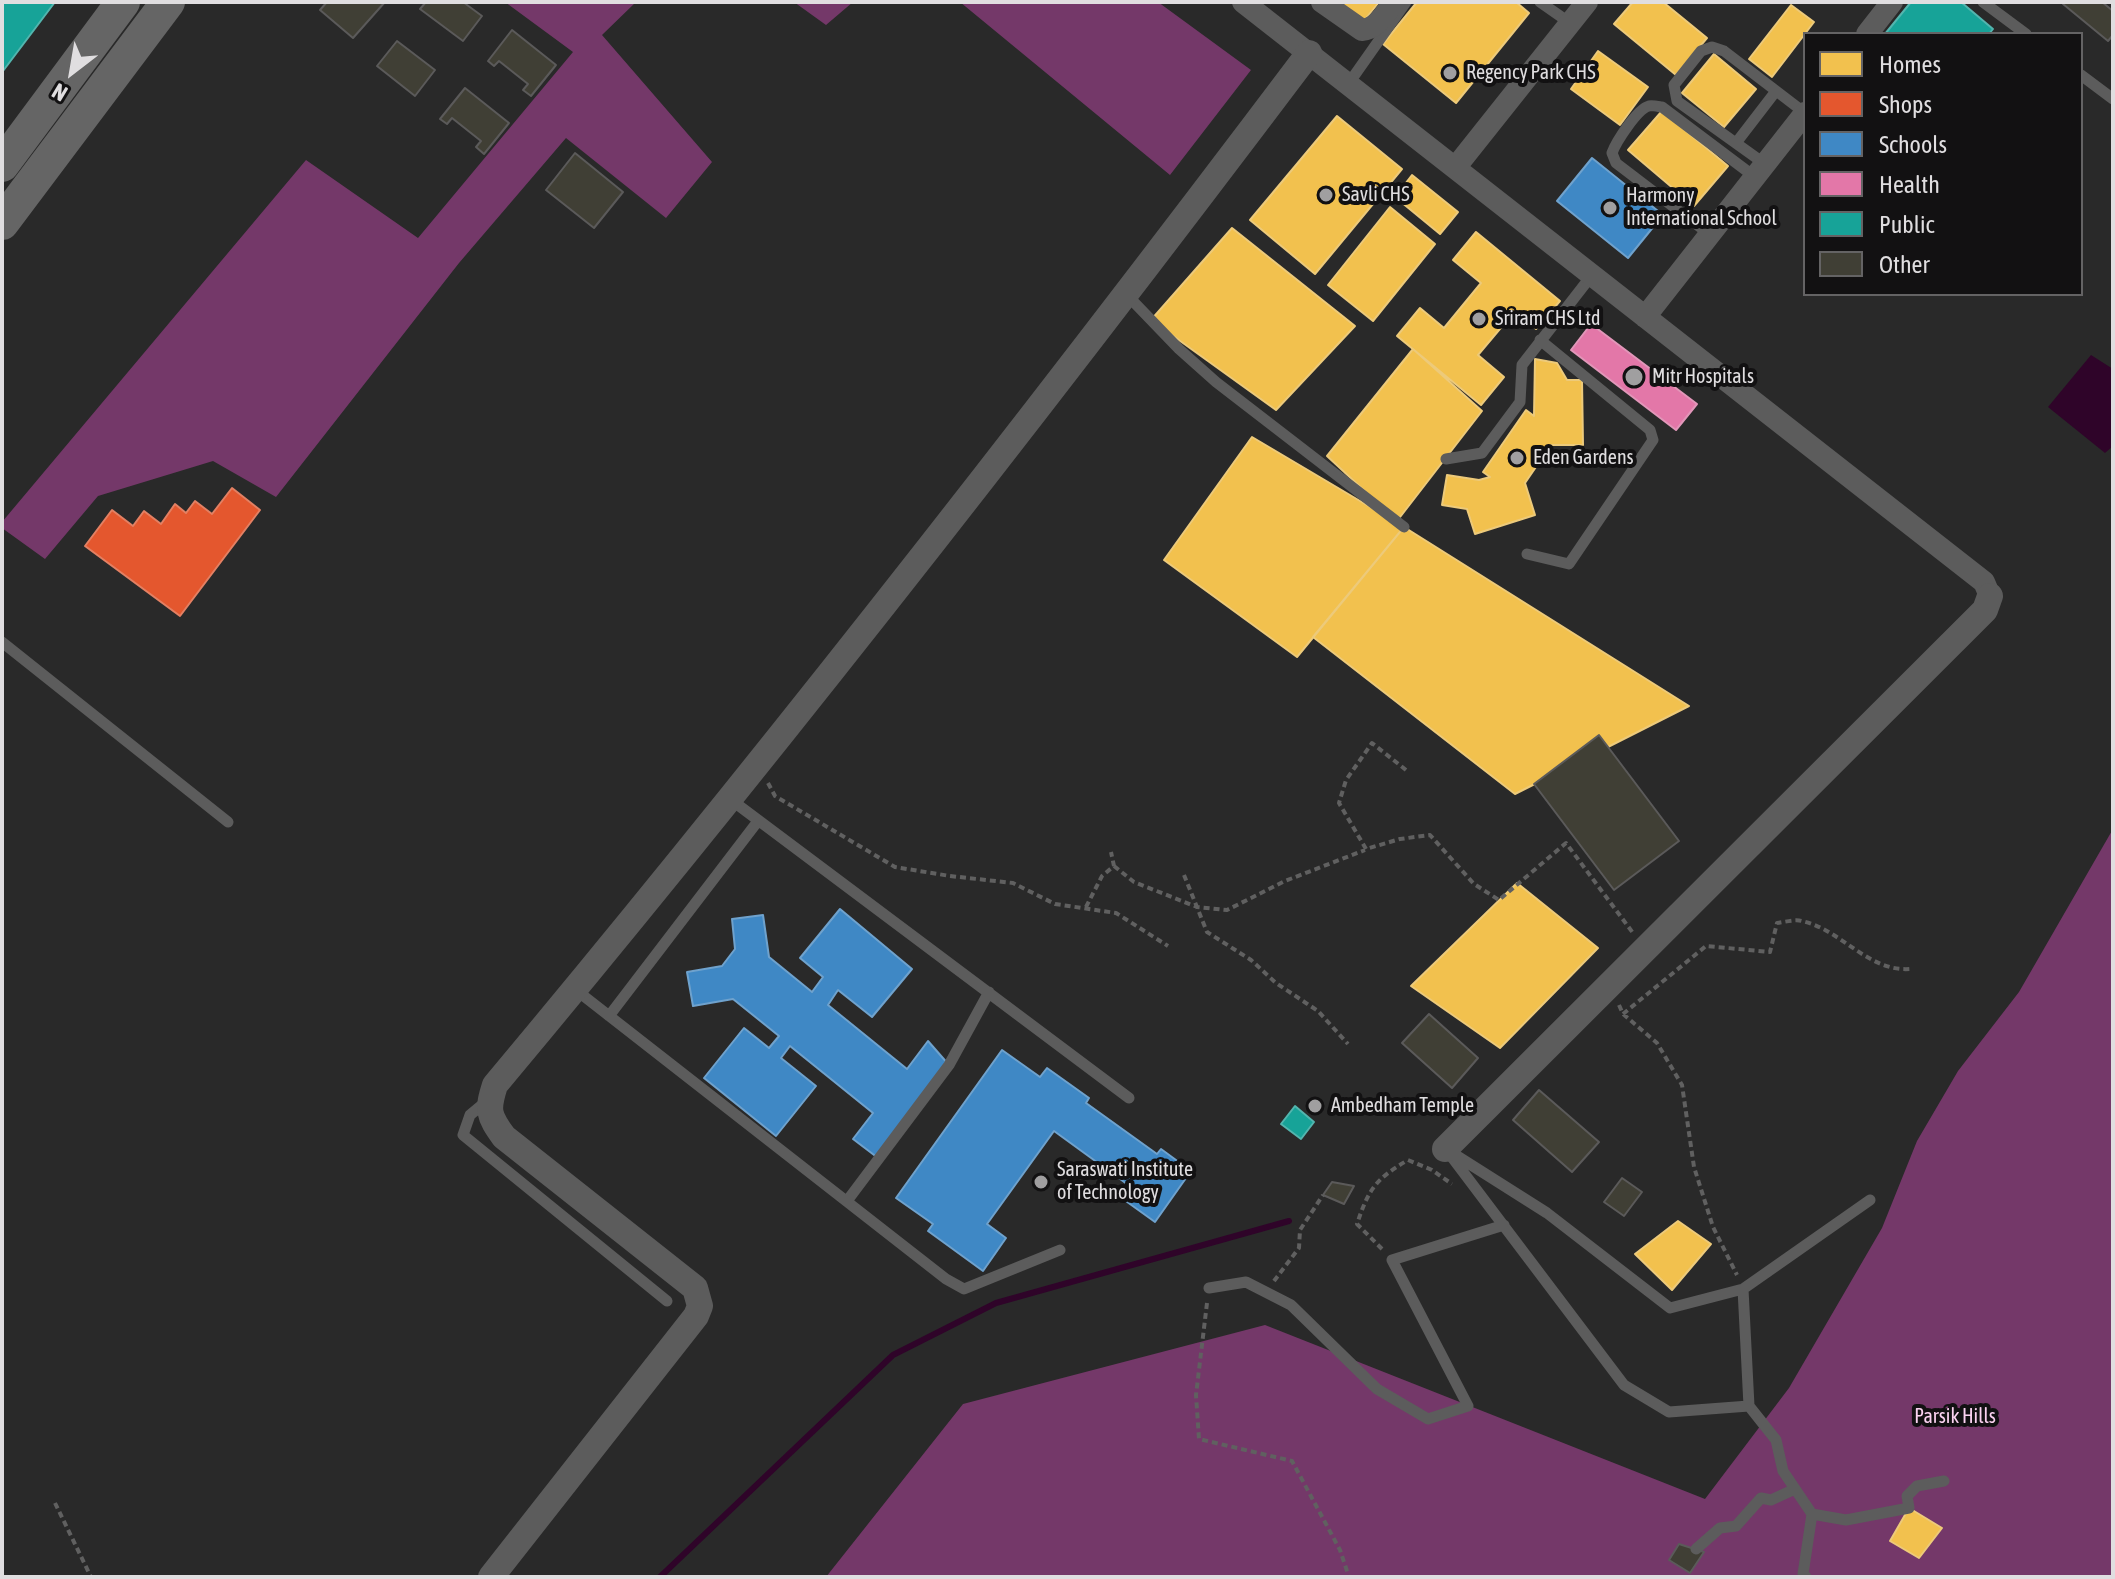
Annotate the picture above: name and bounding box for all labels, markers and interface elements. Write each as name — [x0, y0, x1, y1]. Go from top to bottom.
north arrow — [32, 32, 112, 112]
legend — [1803, 32, 2083, 296]
text: Homes — [1879, 51, 1941, 78]
place label: Regency Park CHS — [1466, 61, 1596, 85]
marker: Regency Park CHS — [1441, 64, 1459, 82]
text: N — [47, 78, 72, 107]
text: Shops — [1879, 91, 1932, 118]
text: Schools — [1879, 131, 1947, 158]
text: Health — [1879, 171, 1940, 198]
place label: Savli CHS — [1342, 183, 1410, 207]
place label: Harmony International School — [1626, 184, 1777, 231]
marker: Savli CHS — [1317, 186, 1335, 204]
marker: Harmony International School — [1601, 199, 1619, 217]
text: Public — [1879, 211, 1935, 238]
text: Other — [1879, 251, 1930, 278]
place label: Sriram CHS Ltd — [1495, 307, 1600, 331]
marker: Sriram CHS Ltd — [1470, 310, 1488, 328]
place label: Mitr Hospitals — [1652, 365, 1754, 389]
marker: Mitr Hospitals — [1623, 366, 1645, 388]
place label: Eden Gardens — [1533, 446, 1634, 470]
marker: Eden Gardens — [1508, 449, 1526, 467]
place label: Ambedham Temple — [1331, 1094, 1474, 1118]
marker: Ambedham Temple — [1306, 1097, 1324, 1115]
place label: Saraswati Institute of Technology — [1057, 1158, 1193, 1205]
marker: Saraswati Institute of Technology — [1032, 1173, 1050, 1191]
park label: Parsik Hills — [1914, 1405, 1996, 1429]

